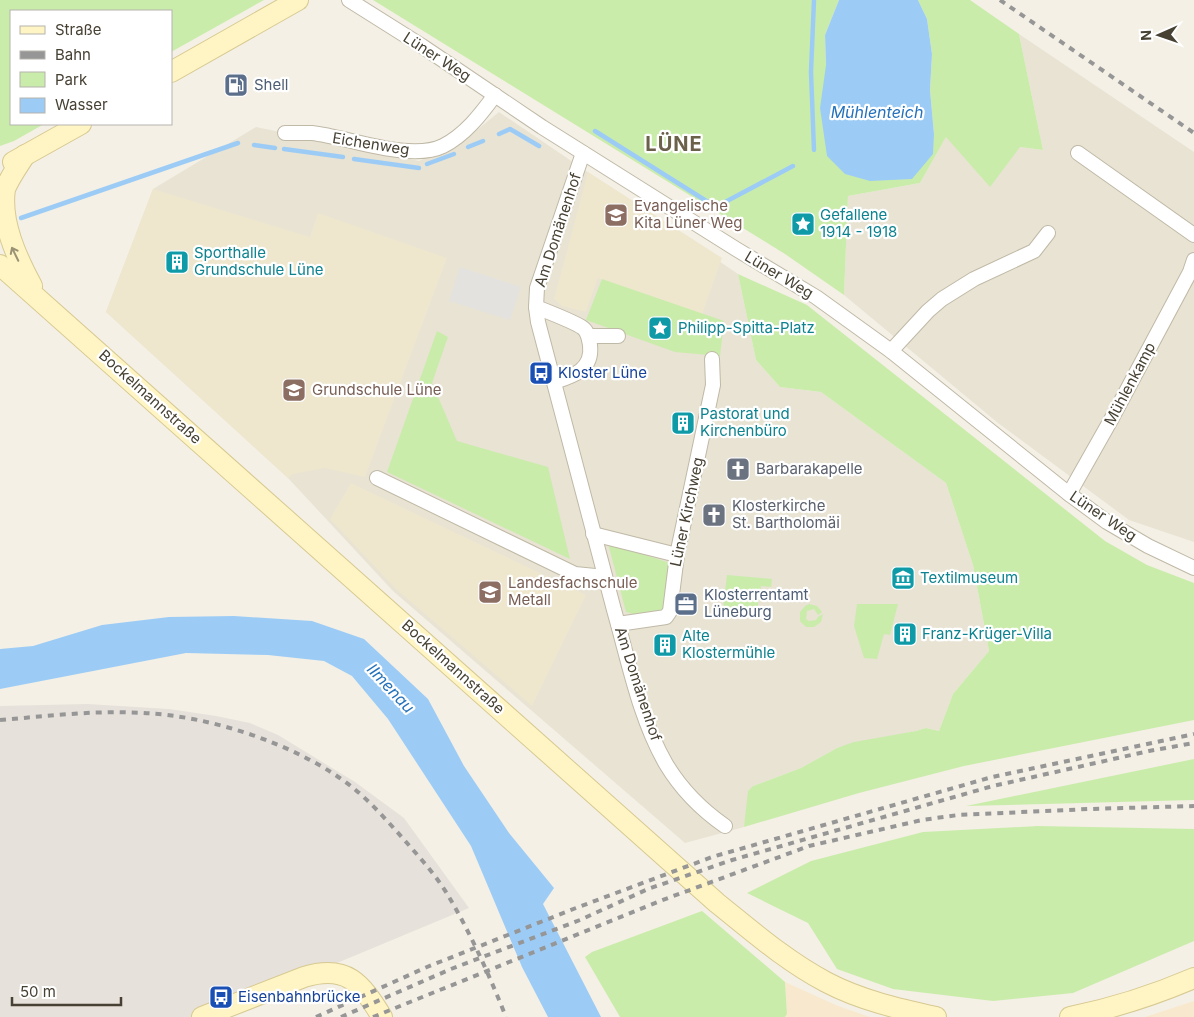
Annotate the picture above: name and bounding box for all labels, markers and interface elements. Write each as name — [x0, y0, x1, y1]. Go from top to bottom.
legend — [10, 10, 172, 125]
north arrow — [1134, 10, 1184, 60]
text: Straße — [55, 20, 102, 39]
street label: Lüner Weg — [400, 28, 475, 85]
text: N — [1137, 30, 1154, 41]
text: Bahn — [55, 45, 91, 64]
text: Park — [55, 70, 88, 89]
fuel station icon: Shell — [223, 72, 249, 98]
place label: Shell — [254, 75, 289, 94]
text: Wasser — [55, 95, 108, 114]
water label: Mühlenteich — [831, 102, 923, 122]
street label: Eichenweg — [331, 128, 411, 159]
district label: LÜNE — [645, 132, 703, 156]
street label: Am Domänenhof — [530, 170, 585, 289]
place label: Evangelische Kita Lüner Weg — [634, 196, 742, 232]
school or university icon: Evangelische Kita Lüner Weg — [603, 202, 629, 228]
place label: Gefallene 1914 - 1918 — [820, 205, 897, 241]
place icon: Gefallene 1914 - 1918 — [790, 211, 816, 237]
place label: Sporthalle Grundschule Lüne — [194, 243, 324, 279]
one-way arrow — [10, 247, 19, 262]
street label: Lüner Weg — [741, 247, 817, 302]
building icon: Sporthalle Grundschule Lüne — [164, 249, 190, 275]
place icon: Philipp-Spitta-Platz — [647, 315, 673, 341]
place label: Philipp-Spitta-Platz — [678, 318, 815, 337]
street label: Mühlenkamp — [1100, 339, 1159, 429]
street label: Bockelmannstraße — [95, 345, 206, 448]
bus stop icon: Kloster Lüne — [528, 360, 554, 386]
place label: Kloster Lüne — [558, 363, 647, 382]
school or university icon: Grundschule Lüne — [281, 377, 307, 403]
place label: Grundschule Lüne — [312, 380, 442, 399]
place label: Pastorat und Kirchenbüro — [700, 404, 790, 440]
building icon: Pastorat und Kirchenbüro — [670, 410, 696, 436]
street label: Lüner Kirchweg — [666, 455, 707, 568]
church icon: Barbarakapelle — [725, 456, 751, 482]
place label: Barbarakapelle — [756, 459, 863, 478]
street label: Lüner Weg — [1066, 486, 1140, 545]
place label: Klosterkirche St. Bartholomäi — [732, 496, 840, 532]
church icon: Klosterkirche St. Bartholomäi — [701, 502, 727, 528]
museum icon: Textilmuseum — [890, 565, 916, 591]
place label: Textilmuseum — [920, 568, 1018, 587]
place label: Landesfachschule Metall — [508, 573, 637, 609]
school or university icon: Landesfachschule Metall — [477, 579, 503, 605]
place label: Klosterrentamt Lüneburg — [704, 585, 809, 621]
office icon: Klosterrentamt Lüneburg — [673, 591, 699, 617]
street label: Bockelmannstraße — [398, 615, 509, 718]
building icon: Franz-Krüger-Villa — [892, 621, 918, 647]
street label: Am Domänenhof — [611, 624, 666, 744]
place label: Franz-Krüger-Villa — [922, 624, 1052, 643]
place label: Alte Klostermühle — [682, 626, 775, 662]
building icon: Alte Klostermühle — [652, 632, 678, 658]
water label: Ilmenau — [363, 659, 419, 717]
scale bar — [12, 974, 121, 1006]
text: 50 m — [20, 982, 56, 1001]
bus stop icon: Eisenbahnbrücke — [208, 984, 234, 1010]
place label: Eisenbahnbrücke — [238, 987, 361, 1006]

